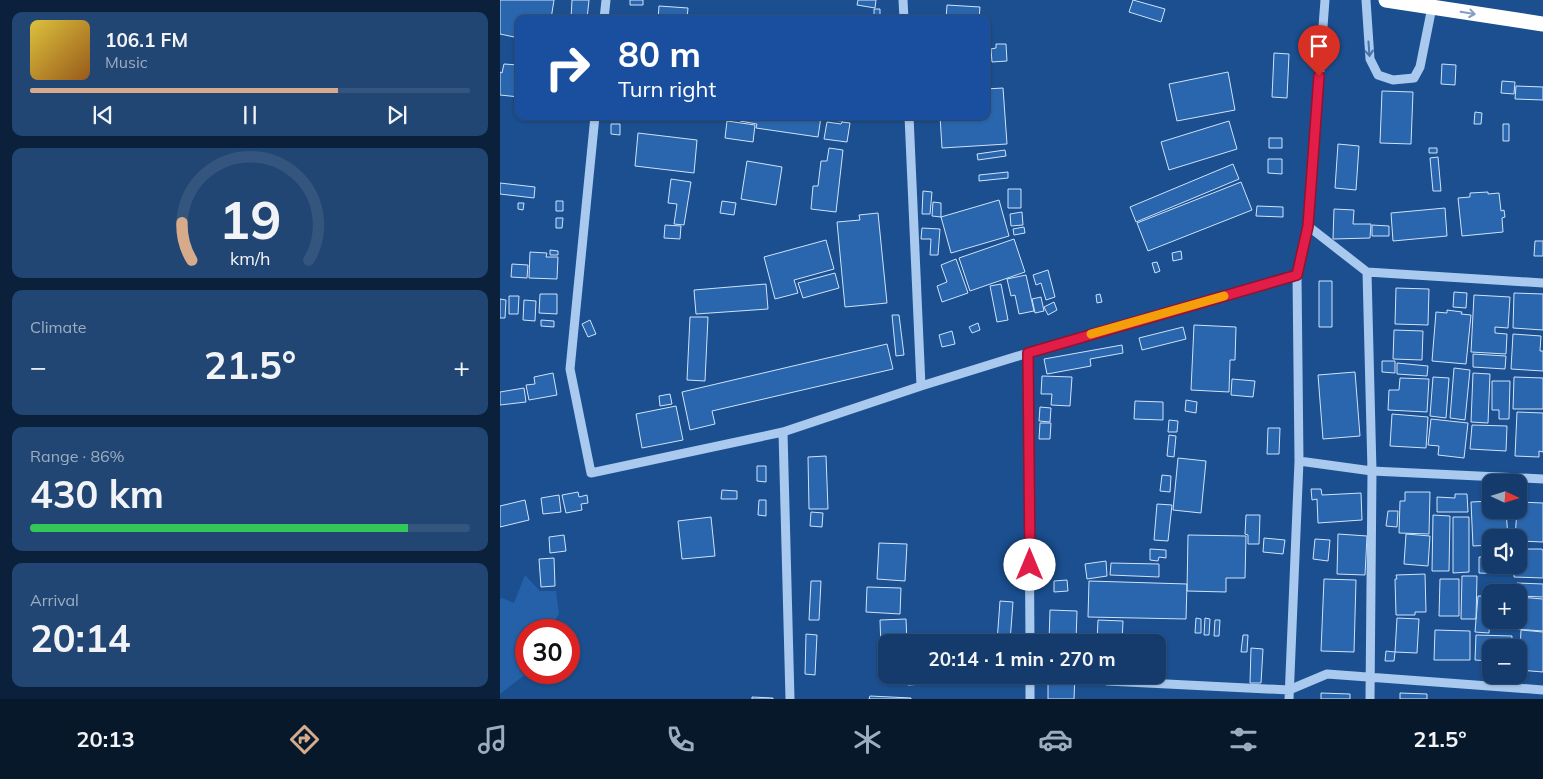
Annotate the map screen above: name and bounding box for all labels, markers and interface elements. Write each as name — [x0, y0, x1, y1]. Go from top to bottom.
one-way arrow — [1460, 8, 1476, 18]
pin — [1298, 25, 1340, 76]
text: 106.1 FM — [105, 28, 188, 52]
text: 80 m — [618, 32, 701, 76]
icon: arrive — [1305, 32, 1333, 60]
icon: right — [535, 35, 600, 100]
one-way arrow — [1365, 40, 1374, 56]
text: Music — [105, 52, 148, 72]
text: Turn right — [618, 75, 716, 103]
icon: previous — [89, 101, 117, 129]
icon: pause — [236, 101, 264, 129]
icon: next — [383, 101, 411, 129]
text: 19 — [219, 187, 281, 252]
text: km/h — [230, 247, 270, 269]
text: Climate — [30, 317, 86, 337]
text: 21.5° — [204, 341, 296, 389]
text: − — [30, 349, 47, 384]
text: + — [453, 349, 470, 384]
text: Range · 86% — [30, 446, 125, 466]
text: 430 km — [30, 470, 164, 518]
north arrow — [1482, 474, 1528, 519]
map controls — [1482, 474, 1527, 684]
button: sound — [1482, 529, 1527, 574]
position arrow — [1003, 538, 1055, 590]
button: + — [1482, 584, 1527, 629]
text: Arrival — [30, 590, 79, 610]
text: 20:14 — [30, 614, 131, 662]
speed limit sign: 30 — [515, 619, 580, 684]
button: − — [1482, 639, 1527, 684]
text: 20:14 · 1 min · 270 m — [928, 647, 1116, 671]
icon: directions — [287, 722, 322, 757]
icon: music — [475, 722, 510, 757]
icon: phone — [663, 722, 698, 757]
icon: climate — [850, 722, 885, 757]
icon: car — [1038, 722, 1073, 757]
icon: filters — [1226, 722, 1261, 757]
text: 20:13 — [76, 725, 135, 753]
text: 21.5° — [1413, 725, 1467, 753]

